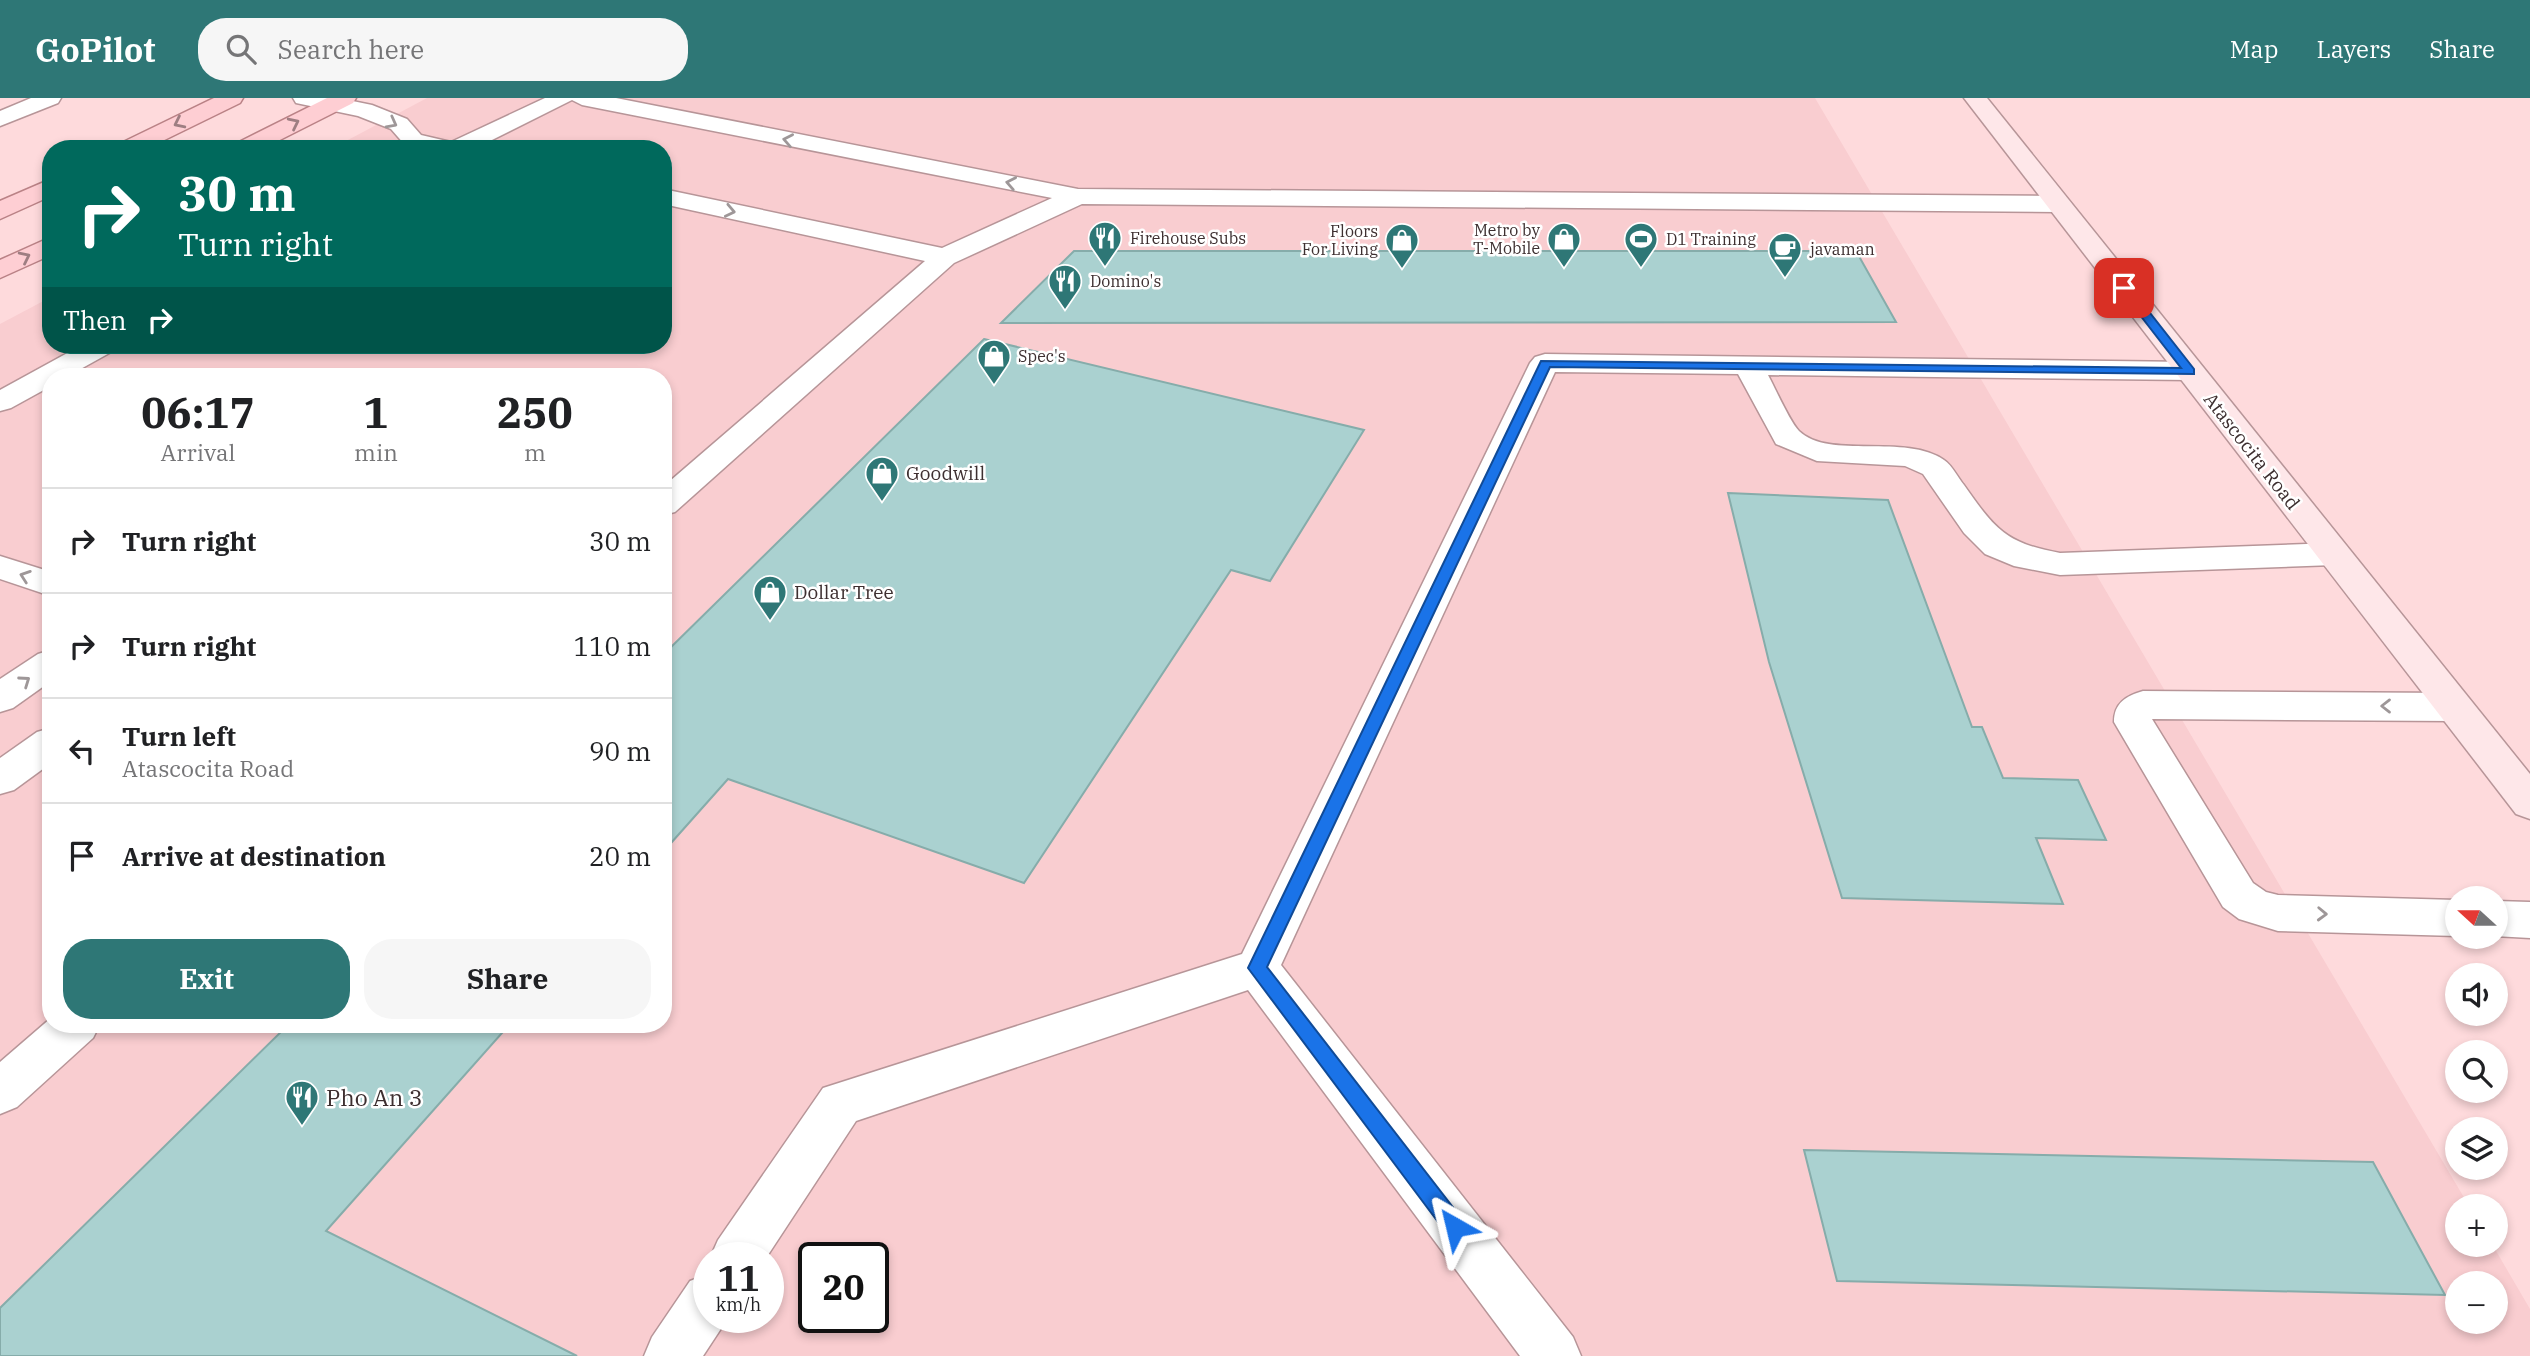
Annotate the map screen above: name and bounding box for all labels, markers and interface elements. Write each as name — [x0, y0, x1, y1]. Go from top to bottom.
search box — [198, 18, 688, 81]
text: GoPilot — [35, 28, 156, 71]
icon: search — [222, 30, 260, 68]
text: Search here — [278, 32, 424, 66]
text: Map — [2230, 33, 2278, 65]
text: Layers — [2316, 33, 2391, 65]
text: Share — [2429, 33, 2495, 65]
one-way arrow — [385, 114, 398, 128]
one-way arrow — [174, 115, 186, 129]
one-way arrow — [287, 118, 299, 132]
one-way arrow — [782, 133, 794, 148]
text: 30 m — [178, 161, 296, 224]
icon: right — [63, 168, 154, 259]
one-way arrow — [1005, 176, 1017, 191]
one-way arrow — [724, 202, 736, 217]
restaurant icon: Firehouse Subs — [1086, 219, 1124, 268]
place label: Metro by T-Mobile — [1473, 220, 1540, 258]
shop icon: Metro by T-Mobile — [1545, 220, 1583, 269]
sports icon: D1 Training — [1622, 220, 1660, 269]
place label: Floors For Living — [1302, 221, 1378, 259]
shop icon: Floors For Living — [1383, 221, 1421, 270]
text: Turn right — [178, 223, 333, 265]
place label: Firehouse Subs — [1130, 228, 1246, 248]
place label: D1 Training — [1666, 229, 1756, 249]
cafe icon: javaman — [1766, 230, 1804, 279]
place label: javaman — [1809, 239, 1875, 259]
one-way arrow — [18, 252, 30, 266]
pin — [2094, 258, 2154, 318]
restaurant icon: Domino's — [1046, 262, 1084, 311]
icon: arrive — [2105, 269, 2143, 307]
place label: Domino's — [1090, 271, 1161, 291]
icon: right — [141, 301, 179, 339]
text: Then — [63, 303, 127, 337]
shop icon: Spec's — [975, 337, 1013, 386]
place label: Spec's — [1018, 346, 1066, 366]
text: 06:17 — [141, 385, 255, 440]
text: 1 — [363, 385, 389, 440]
text: 250 — [497, 385, 573, 440]
street label: Atascocita Road — [2199, 388, 2305, 514]
text: Arrival — [161, 437, 235, 467]
text: min — [354, 437, 398, 467]
text: m — [524, 437, 546, 467]
shop icon: Goodwill — [863, 454, 901, 503]
place label: Goodwill — [906, 461, 986, 485]
icon: right — [63, 522, 101, 560]
text: Turn right — [122, 524, 256, 558]
text: 30 m — [589, 524, 651, 558]
one-way arrow — [20, 570, 32, 584]
shop icon: Dollar Tree — [751, 573, 789, 622]
place label: Dollar Tree — [794, 580, 894, 604]
icon: right — [63, 627, 101, 665]
text: Turn right — [122, 629, 256, 663]
text: 110 m — [573, 629, 651, 663]
one-way arrow — [17, 677, 30, 689]
one-way arrow — [2380, 698, 2391, 714]
text: Turn left — [122, 719, 236, 753]
icon: left — [63, 732, 101, 770]
text: 90 m — [589, 734, 651, 768]
text: Atascocita Road — [122, 753, 294, 783]
icon: arrive — [63, 837, 101, 875]
text: Arrive at destination — [122, 839, 386, 873]
text: 20 m — [589, 839, 651, 873]
north arrow — [2445, 886, 2508, 948]
map controls — [2445, 886, 2508, 1334]
one-way arrow — [2317, 906, 2328, 922]
button: Exit — [63, 939, 350, 1019]
button: Share — [364, 939, 651, 1019]
button: sound — [2445, 963, 2508, 1026]
button: search — [2445, 1040, 2508, 1103]
restaurant icon: Pho An 3 — [283, 1078, 321, 1127]
place label: Pho An 3 — [326, 1082, 423, 1112]
button: layers — [2445, 1117, 2508, 1180]
position arrow — [1418, 1190, 1492, 1264]
button: + — [2445, 1194, 2508, 1257]
speed limit sign: 20 — [798, 1242, 889, 1333]
text: 11 — [717, 1255, 760, 1301]
button: − — [2445, 1271, 2508, 1334]
text: km/h — [716, 1293, 761, 1316]

